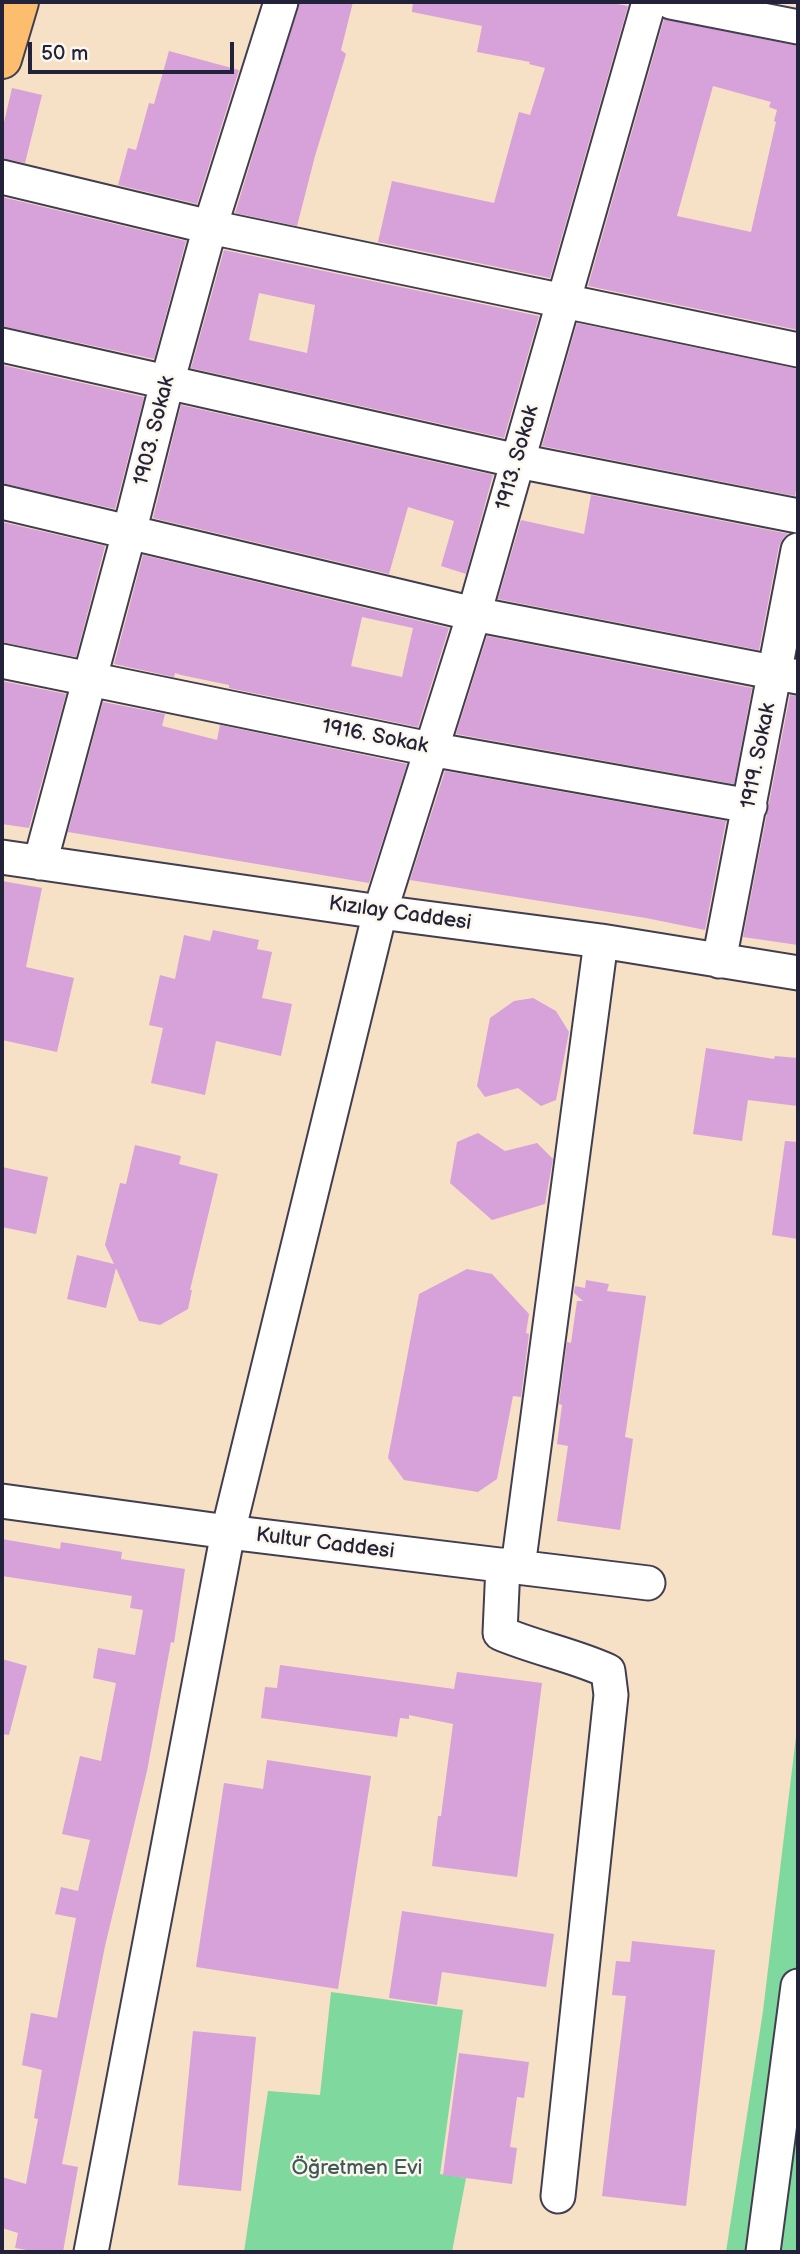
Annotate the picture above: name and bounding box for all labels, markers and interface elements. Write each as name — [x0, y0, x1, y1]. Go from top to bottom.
scale bar — [32, 28, 238, 72]
text: 50 m — [41, 41, 88, 66]
street label: 1903. Sokak — [129, 374, 181, 488]
street label: 1913. Sokak — [491, 403, 545, 513]
street label: 1919. Sokak — [736, 701, 782, 811]
street label: 1916. Sokak — [320, 714, 430, 760]
street label: Kızılay Caddesi — [327, 892, 473, 936]
street label: Kultur Caddesi — [254, 1523, 396, 1565]
park label: Öğretmen Evi — [292, 2156, 422, 2182]

